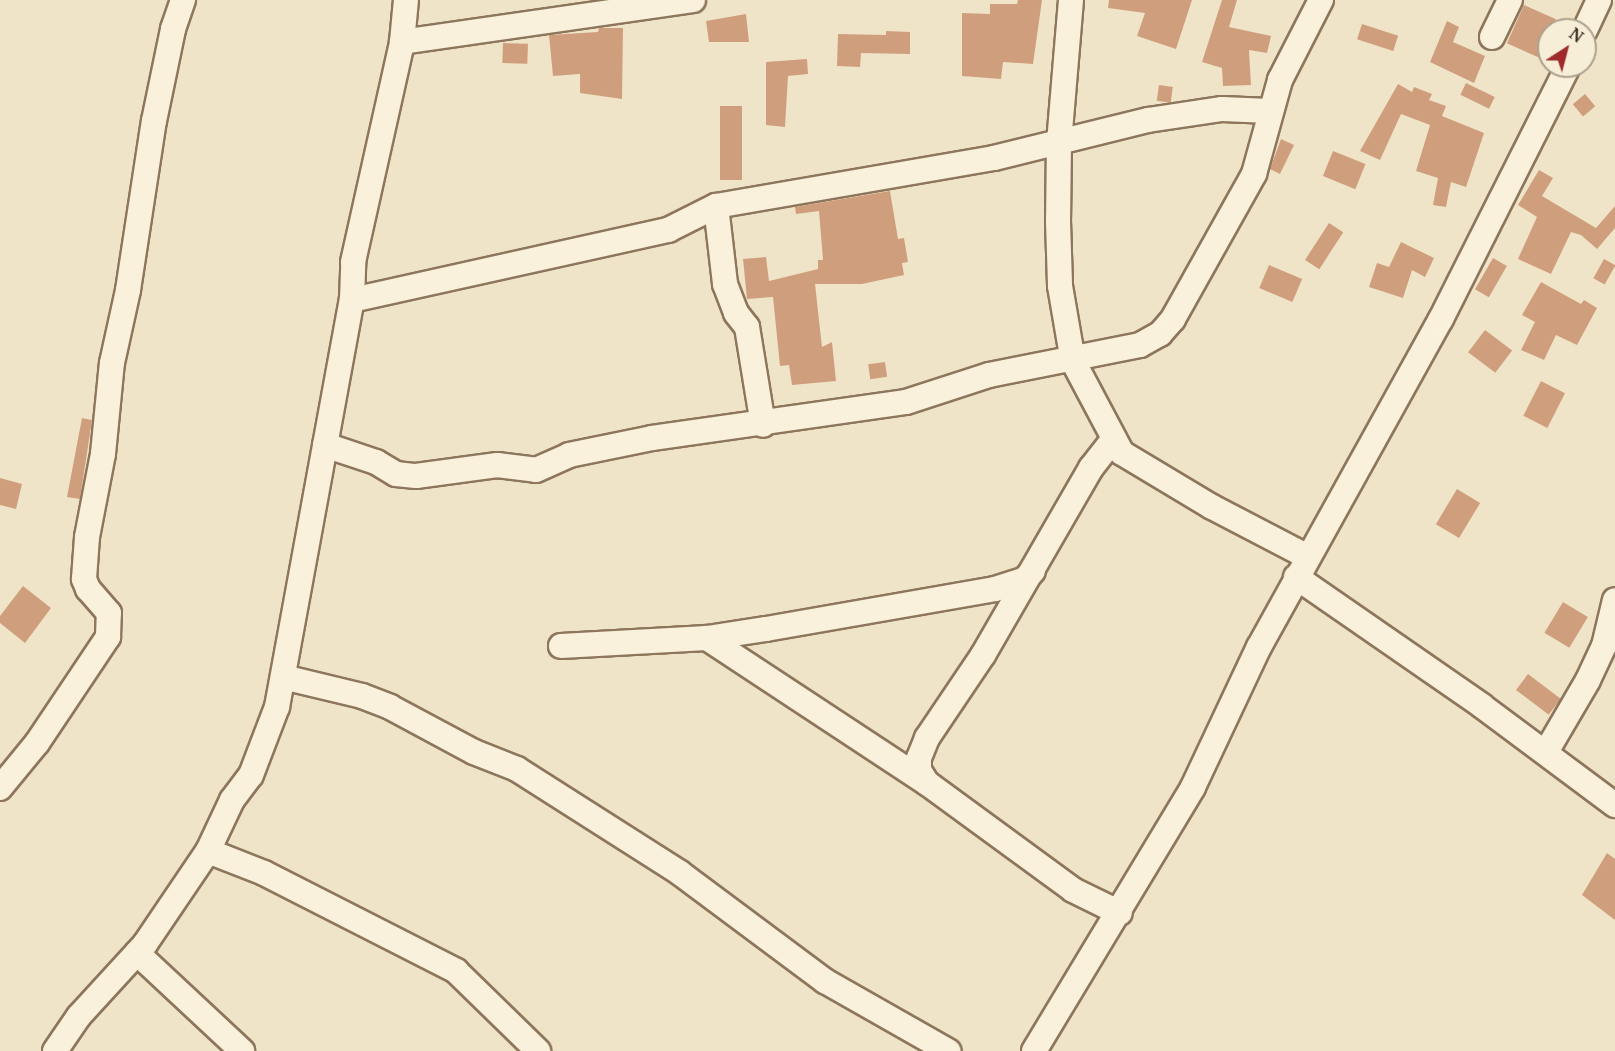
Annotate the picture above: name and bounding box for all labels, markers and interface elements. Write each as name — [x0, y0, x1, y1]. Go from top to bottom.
north arrow — [1537, 18, 1597, 78]
text: N — [1565, 22, 1588, 48]

